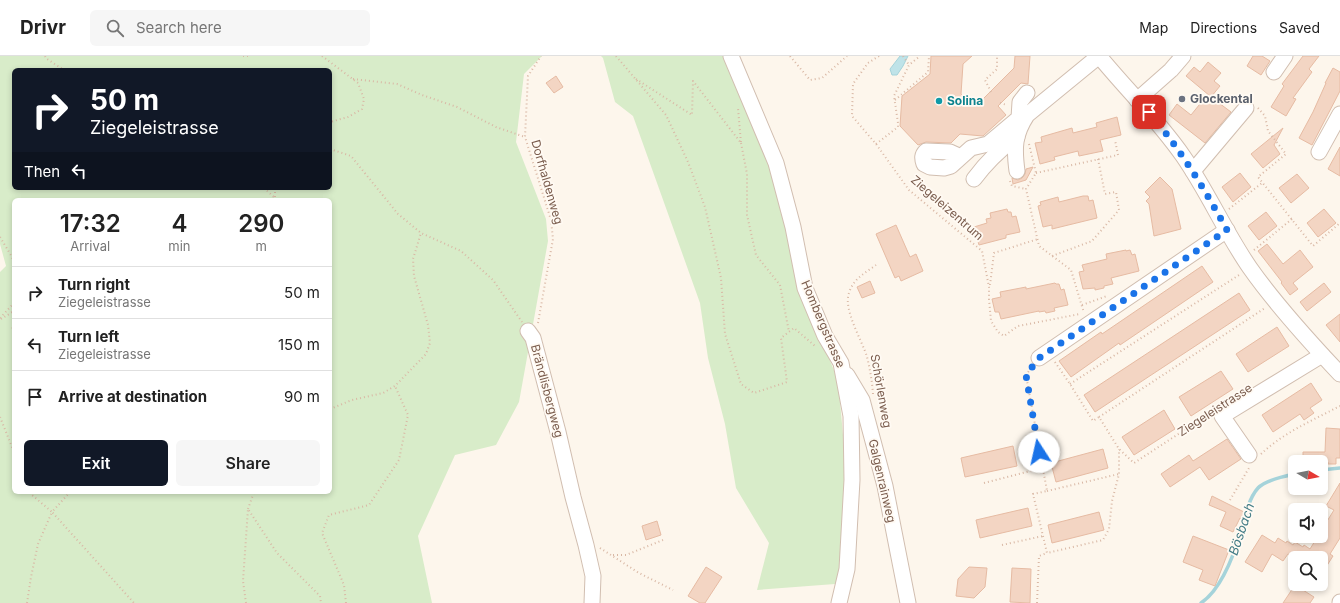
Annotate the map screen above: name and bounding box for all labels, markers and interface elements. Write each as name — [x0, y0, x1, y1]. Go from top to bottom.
search box — [90, 10, 370, 46]
text: Drivr — [20, 16, 66, 39]
icon: search — [104, 17, 126, 39]
text: Search here — [136, 18, 222, 37]
text: Map — [1139, 19, 1168, 36]
text: Directions — [1190, 19, 1257, 36]
text: Saved — [1279, 19, 1320, 36]
text: 50 m — [90, 83, 159, 117]
icon: right — [24, 84, 76, 136]
place label: Glockental — [1190, 91, 1253, 106]
place label: Solina — [947, 93, 983, 108]
marker: Glockental — [1177, 94, 1187, 104]
pin — [1132, 95, 1166, 129]
marker: Solina — [934, 96, 944, 106]
icon: arrive — [1138, 101, 1160, 123]
text: Ziegeleistrasse — [90, 117, 219, 138]
street label: Dorfhaldenweg — [528, 138, 567, 226]
icon: left — [68, 160, 90, 182]
text: Then — [24, 162, 60, 181]
street label: Ziegeleizentrum — [908, 172, 987, 243]
text: 17:32 — [60, 209, 121, 238]
text: 4 — [171, 209, 187, 238]
text: 290 — [238, 209, 284, 238]
text: Arrival — [70, 238, 110, 254]
text: min — [168, 238, 191, 254]
text: m — [256, 238, 267, 254]
text: Turn right — [58, 275, 130, 294]
street label: Hombergstrasse — [798, 278, 849, 370]
icon: right — [24, 282, 46, 304]
text: 50 m — [284, 283, 320, 302]
text: Ziegeleistrasse — [58, 294, 151, 310]
text: Turn left — [58, 327, 119, 346]
icon: left — [24, 334, 46, 356]
text: 150 m — [278, 335, 320, 354]
street label: Brändlisbergweg — [528, 343, 567, 439]
text: Ziegeleistrasse — [58, 346, 151, 362]
street label: Schörlenweg — [868, 353, 895, 429]
street label: Ziegeleistrasse — [1175, 380, 1255, 439]
icon: arrive — [24, 386, 46, 408]
text: Arrive at destination — [58, 387, 207, 406]
text: 90 m — [284, 387, 320, 406]
position arrow — [1018, 431, 1060, 473]
street label: Galgenrainweg — [866, 438, 899, 524]
button: Exit — [24, 440, 168, 486]
button: Share — [176, 440, 320, 486]
north arrow — [1288, 455, 1328, 495]
map controls — [1288, 455, 1328, 591]
water label: Bösbach — [1225, 500, 1257, 557]
button: sound — [1288, 503, 1328, 543]
button: search — [1288, 551, 1328, 591]

